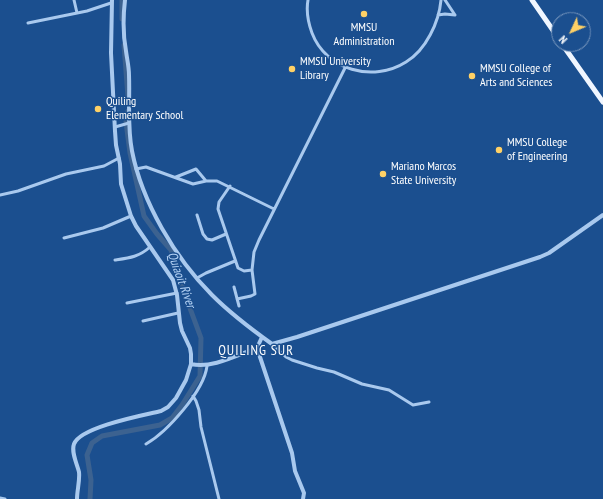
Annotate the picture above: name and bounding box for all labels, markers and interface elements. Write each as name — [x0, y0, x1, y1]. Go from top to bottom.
marker: MMSU Administration — [359, 9, 369, 19]
north arrow — [551, 12, 591, 52]
place label: MMSU Administration — [334, 21, 394, 49]
text: N — [556, 33, 570, 47]
place label: MMSU University Library — [300, 55, 371, 83]
place label: MMSU College of Arts and Sciences — [480, 62, 552, 90]
marker: MMSU University Library — [287, 64, 297, 74]
marker: MMSU College of Arts and Sciences — [467, 71, 477, 81]
place label: Quiling Elementary School — [106, 95, 183, 123]
marker: Quiling Elementary School — [93, 104, 103, 114]
place label: MMSU College of Engineering — [507, 136, 567, 164]
marker: MMSU College of Engineering — [494, 145, 504, 155]
place label: Mariano Marcos State University — [391, 160, 456, 188]
marker: Mariano Marcos State University — [378, 169, 388, 179]
water label: Quiaoit River — [164, 250, 198, 310]
district label: QUILING SUR — [218, 343, 294, 359]

